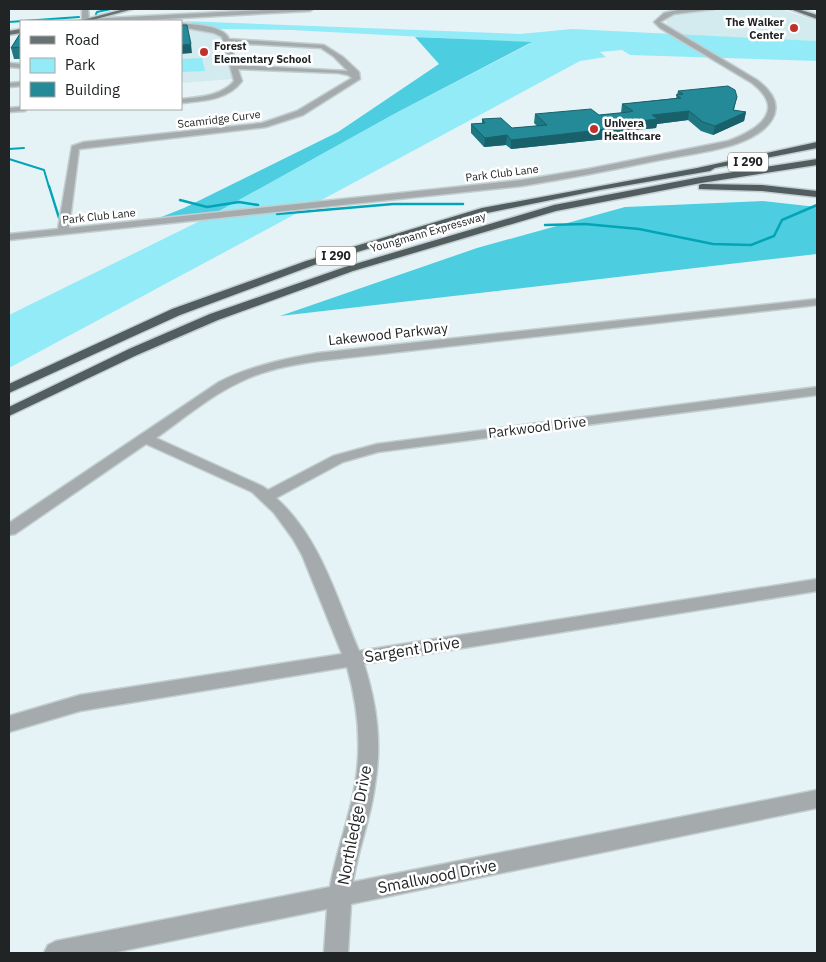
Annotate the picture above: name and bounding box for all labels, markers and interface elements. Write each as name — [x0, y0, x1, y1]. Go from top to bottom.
place label: The Walker Center — [726, 15, 785, 42]
legend — [20, 20, 182, 110]
marker: The Walker Center — [788, 22, 800, 34]
text: Road — [65, 30, 100, 49]
place label: Forest Elementary School — [214, 39, 312, 66]
marker: Forest Elementary School — [198, 46, 210, 58]
text: Park — [65, 55, 95, 74]
text: Building — [65, 80, 120, 99]
street label: Scamridge Curve — [177, 107, 261, 131]
place label: Univera Healthcare — [604, 116, 661, 143]
marker: Univera Healthcare — [588, 123, 600, 135]
road number: I 290 — [728, 152, 768, 172]
street label: Park Club Lane — [465, 162, 539, 184]
street label: Park Club Lane — [62, 205, 136, 227]
street label: Youngmann Expressway — [369, 209, 488, 255]
road number: I 290 — [316, 247, 356, 266]
street label: Lakewood Parkway — [327, 319, 449, 349]
street label: Parkwood Drive — [487, 412, 587, 442]
street label: Sargent Drive — [363, 632, 461, 666]
street label: Northledge Drive — [333, 763, 375, 886]
street label: Smallwood Drive — [376, 855, 498, 897]

